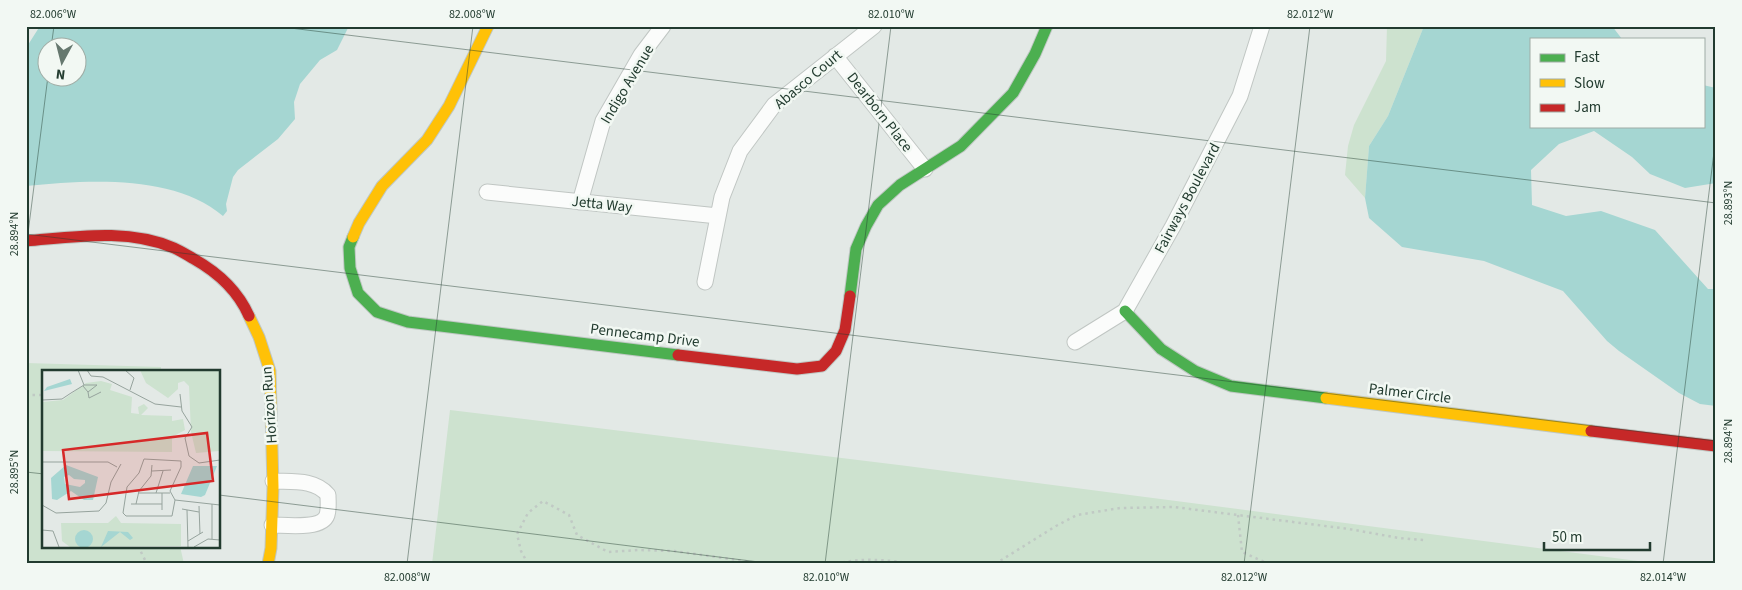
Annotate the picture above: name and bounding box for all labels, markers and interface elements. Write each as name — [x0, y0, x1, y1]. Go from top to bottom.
text: 82.006°W — [30, 6, 77, 23]
text: 82.008°W — [449, 6, 496, 23]
text: 82.010°W — [868, 6, 915, 23]
text: 82.012°W — [1287, 6, 1334, 23]
north arrow — [38, 38, 88, 88]
legend — [1530, 38, 1704, 128]
street label: Indigo Avenue — [596, 41, 659, 128]
street label: Abasco Court — [770, 45, 847, 114]
text: Fast — [1574, 47, 1600, 68]
text: N — [55, 63, 66, 84]
street label: Dearborn Place — [842, 68, 917, 157]
text: Slow — [1574, 73, 1605, 94]
text: Jam — [1574, 97, 1601, 118]
street label: Fairways Boulevard — [1149, 139, 1225, 257]
text: 28.893°N — [1720, 181, 1737, 225]
street label: Jetta Way — [571, 191, 633, 218]
text: 28.894°N — [6, 212, 23, 256]
street label: Pennecamp Drive — [589, 318, 701, 353]
street label: Horizon Run — [256, 366, 283, 444]
inset map — [42, 370, 220, 548]
street label: Palmer Circle — [1368, 378, 1452, 409]
text: 28.894°N — [1720, 419, 1737, 463]
text: 28.895°N — [6, 450, 23, 494]
scale bar — [1544, 520, 1651, 552]
text: 50 m — [1552, 527, 1582, 548]
text: 82.008°W — [384, 569, 431, 586]
text: 82.010°W — [803, 569, 850, 586]
text: 82.012°W — [1221, 569, 1268, 586]
text: 82.014°W — [1640, 569, 1687, 586]

